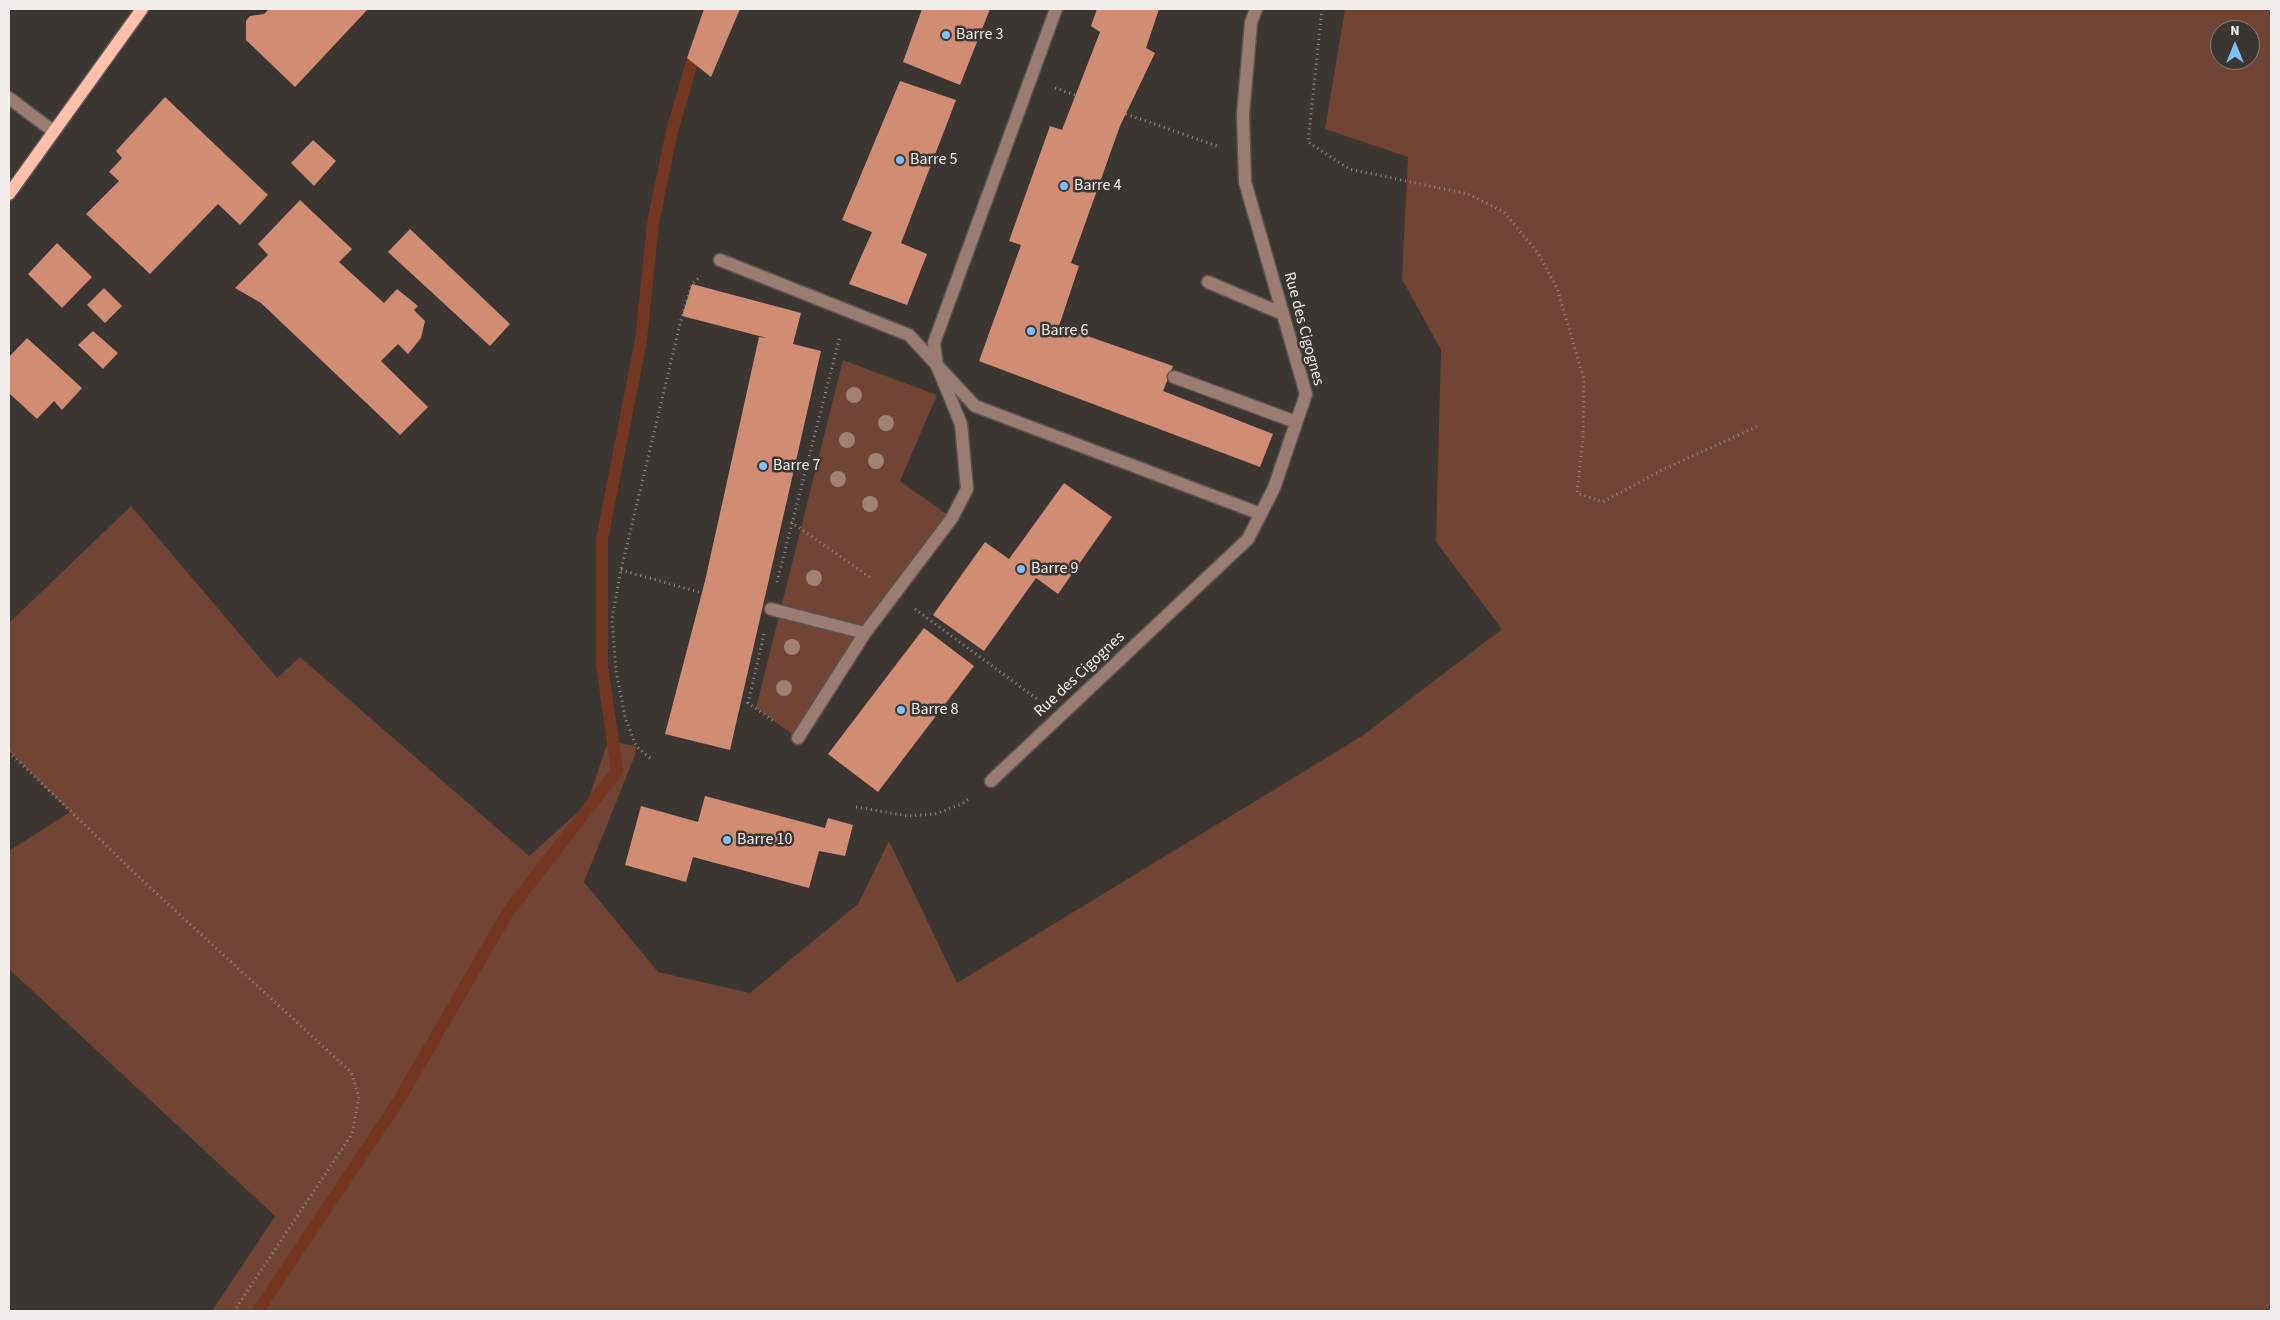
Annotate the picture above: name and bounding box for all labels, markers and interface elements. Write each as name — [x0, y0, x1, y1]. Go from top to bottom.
north arrow — [2210, 20, 2260, 70]
text: N — [2230, 21, 2240, 41]
place label: Barre 3 — [956, 25, 1004, 45]
marker: Barre 3 — [940, 29, 952, 41]
place label: Barre 5 — [910, 150, 958, 170]
marker: Barre 5 — [894, 154, 906, 166]
place label: Barre 4 — [1074, 176, 1122, 196]
marker: Barre 4 — [1058, 180, 1070, 192]
street label: Rue des Cigognes — [1279, 270, 1327, 388]
place label: Barre 6 — [1041, 321, 1089, 341]
marker: Barre 6 — [1025, 325, 1037, 337]
place label: Barre 7 — [773, 456, 821, 476]
marker: Barre 7 — [757, 460, 769, 472]
place label: Barre 9 — [1031, 559, 1079, 579]
marker: Barre 9 — [1015, 563, 1027, 575]
street label: Rue des Cigognes — [1031, 628, 1129, 722]
place label: Barre 8 — [911, 700, 959, 720]
marker: Barre 8 — [895, 704, 907, 716]
place label: Barre 10 — [737, 830, 792, 850]
marker: Barre 10 — [721, 834, 733, 846]

